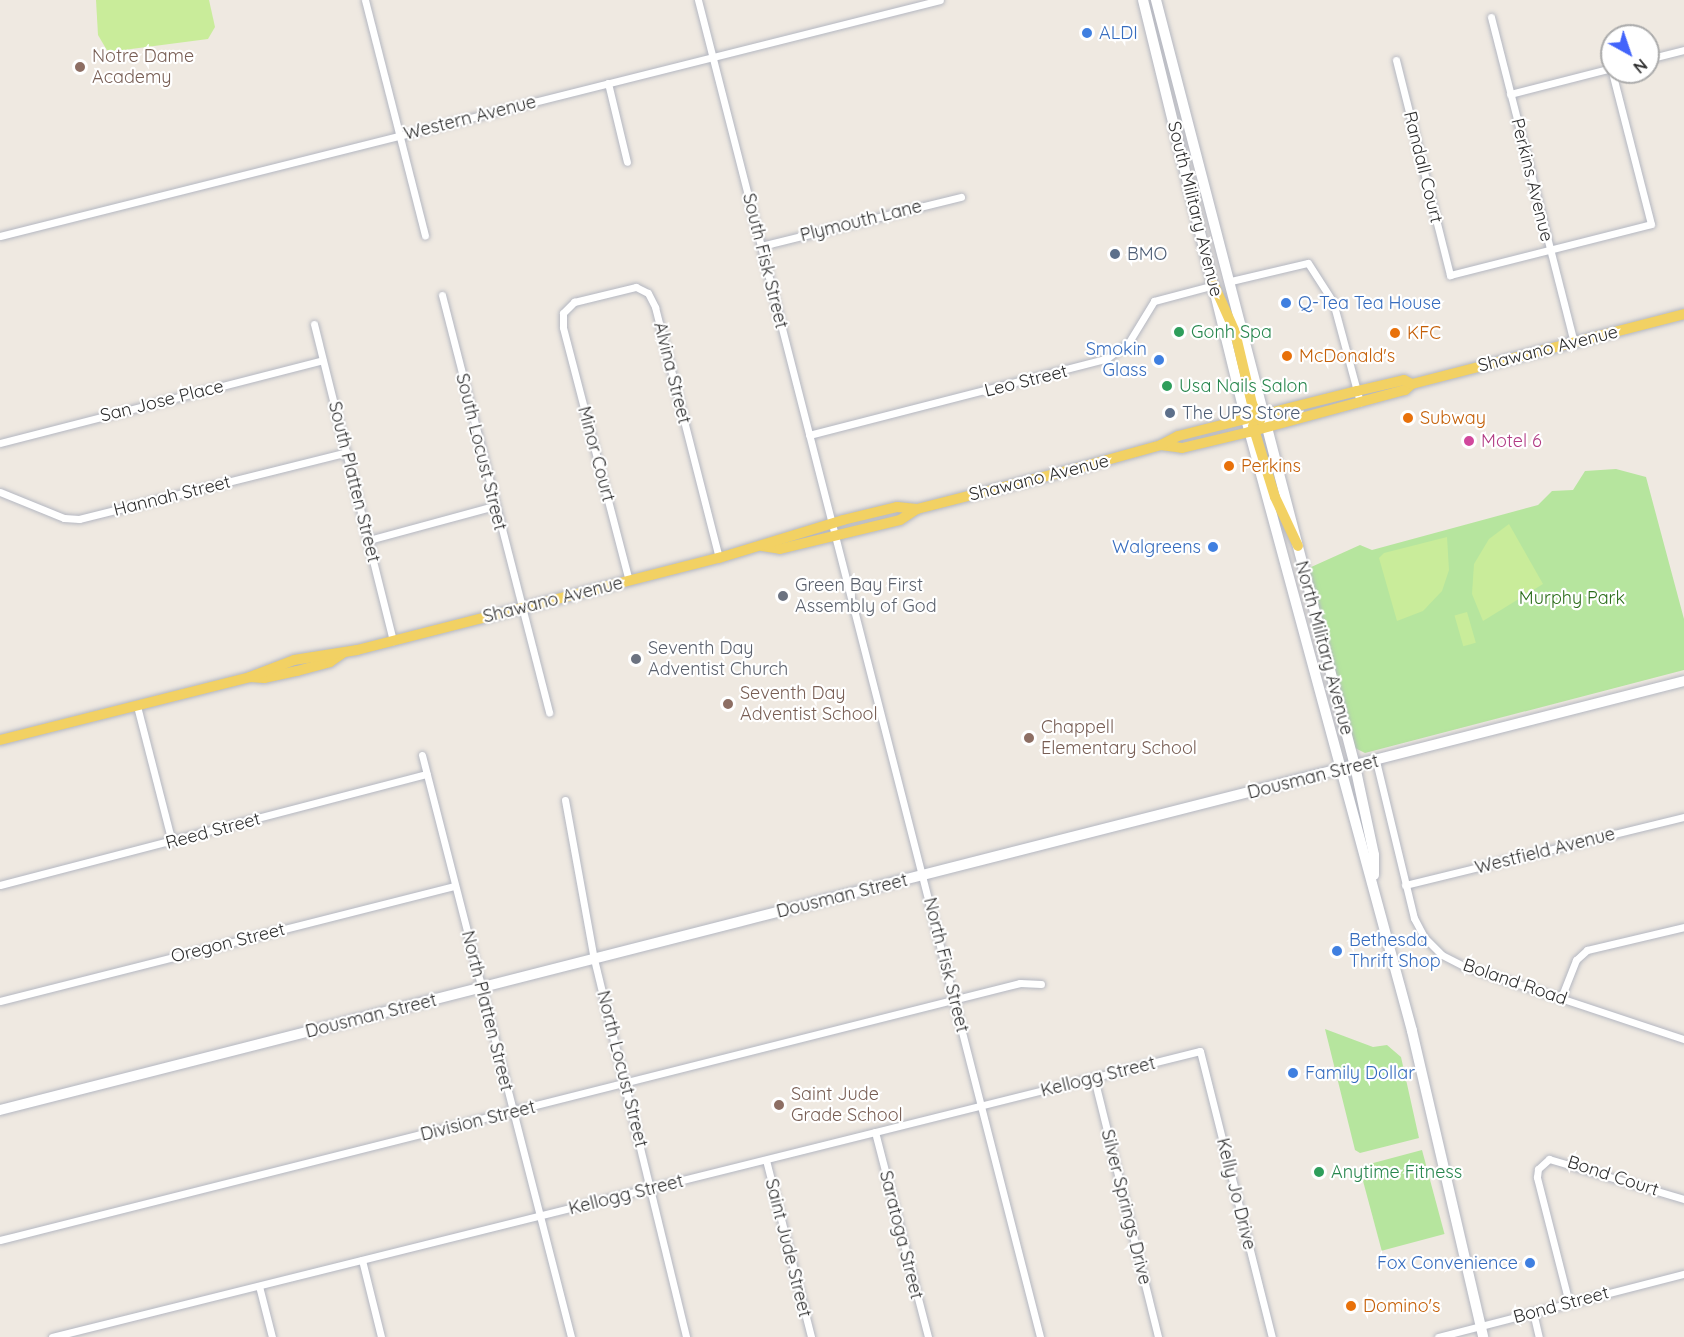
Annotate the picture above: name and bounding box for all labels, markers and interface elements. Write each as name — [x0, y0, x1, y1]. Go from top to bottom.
place label: ALDI — [1099, 22, 1138, 44]
north arrow — [1600, 24, 1660, 84]
marker: ALDI — [1080, 26, 1094, 40]
place label: Notre Dame Academy — [92, 46, 194, 88]
text: N — [1629, 55, 1651, 78]
marker: Notre Dame Academy — [73, 60, 87, 74]
street label: Western Avenue — [402, 91, 538, 145]
street label: Randall Court — [1399, 109, 1447, 225]
street label: Perkins Avenue — [1506, 116, 1558, 244]
street label: South Military Avenue — [1163, 119, 1227, 299]
street label: South Fisk Street — [738, 191, 792, 331]
street label: Plymouth Lane — [798, 195, 924, 247]
place label: BMO — [1127, 243, 1167, 265]
marker: BMO — [1108, 247, 1122, 261]
place label: Q-Tea Tea House — [1298, 292, 1441, 314]
marker: Q-Tea Tea House — [1279, 296, 1293, 310]
street label: Alvina Street — [649, 320, 695, 426]
place label: Gonh Spa — [1191, 321, 1272, 343]
street label: Shawano Avenue — [1476, 321, 1620, 377]
place label: KFC — [1407, 322, 1441, 344]
marker: Gonh Spa — [1172, 325, 1186, 339]
marker: KFC — [1388, 326, 1402, 340]
place label: Smokin Glass — [1086, 339, 1147, 382]
place label: McDonald's — [1299, 345, 1395, 367]
marker: McDonald's — [1280, 349, 1294, 363]
marker: Smokin Glass — [1152, 353, 1166, 367]
street label: Leo Street — [982, 360, 1070, 402]
street label: South Locust Street — [451, 371, 511, 533]
street label: San Jose Place — [98, 375, 226, 427]
place label: Usa Nails Salon — [1179, 375, 1308, 397]
marker: Usa Nails Salon — [1160, 379, 1174, 393]
street label: South Platten Street — [324, 399, 384, 565]
place label: The UPS Store — [1182, 402, 1300, 424]
street label: Minor Court — [573, 404, 619, 504]
marker: The UPS Store — [1163, 406, 1177, 420]
place label: Subway — [1420, 407, 1486, 429]
marker: Subway — [1401, 411, 1415, 425]
place label: Motel 6 — [1481, 430, 1542, 452]
marker: Motel 6 — [1462, 434, 1476, 448]
street label: Shawano Avenue — [967, 450, 1111, 506]
place label: Perkins — [1241, 455, 1301, 477]
marker: Perkins — [1222, 459, 1236, 473]
street label: Hannah Street — [111, 471, 233, 521]
place label: Walgreens — [1112, 536, 1201, 558]
marker: Walgreens — [1206, 540, 1220, 554]
street label: North Military Avenue — [1290, 559, 1358, 737]
street label: Shawano Avenue — [481, 572, 625, 628]
place label: Green Bay First Assembly of God — [795, 575, 937, 618]
park label: Murphy Park — [1519, 587, 1625, 609]
marker: Green Bay First Assembly of God — [776, 589, 790, 603]
place label: Seventh Day Adventist Church — [648, 638, 788, 680]
marker: Seventh Day Adventist Church — [629, 652, 643, 666]
place label: Seventh Day Adventist School — [740, 683, 878, 726]
marker: Seventh Day Adventist School — [721, 697, 735, 711]
place label: Chappell Elementary School — [1041, 717, 1197, 760]
marker: Chappell Elementary School — [1022, 731, 1036, 745]
street label: Dousman Street — [1245, 750, 1381, 804]
street label: Reed Street — [163, 808, 263, 854]
street label: Westfield Avenue — [1473, 823, 1617, 879]
street label: Dousman Street — [774, 869, 910, 923]
street label: North Fisk Street — [919, 895, 973, 1035]
street label: Oregon Street — [169, 918, 287, 968]
street label: North Platten Street — [457, 928, 517, 1094]
place label: Bethesda Thrift Shop — [1349, 930, 1441, 972]
marker: Bethesda Thrift Shop — [1330, 944, 1344, 958]
street label: Boland Road — [1460, 954, 1570, 1010]
street label: North Locust Street — [592, 988, 652, 1150]
street label: Dousman Street — [303, 989, 439, 1043]
street label: Kellogg Street — [1038, 1052, 1158, 1102]
place label: Family Dollar — [1305, 1062, 1415, 1084]
marker: Family Dollar — [1286, 1066, 1300, 1080]
place label: Saint Jude Grade School — [791, 1084, 903, 1126]
street label: Division Street — [418, 1096, 538, 1146]
marker: Saint Jude Grade School — [772, 1098, 786, 1112]
street label: Silver Springs Drive — [1096, 1127, 1156, 1287]
street label: Kelly Jo Drive — [1212, 1136, 1260, 1252]
street label: Bond Court — [1565, 1151, 1661, 1201]
place label: Anytime Fitness — [1331, 1161, 1462, 1183]
marker: Anytime Fitness — [1312, 1165, 1326, 1179]
street label: Saratoga Street — [875, 1168, 927, 1302]
street label: Kellogg Street — [566, 1170, 686, 1220]
street label: Saint Jude Street — [760, 1176, 816, 1320]
place label: Fox Convenience — [1377, 1252, 1518, 1274]
marker: Fox Convenience — [1523, 1256, 1537, 1270]
street label: Bond Street — [1511, 1282, 1611, 1328]
place label: Domino's — [1363, 1295, 1440, 1317]
marker: Domino's — [1344, 1299, 1358, 1313]

